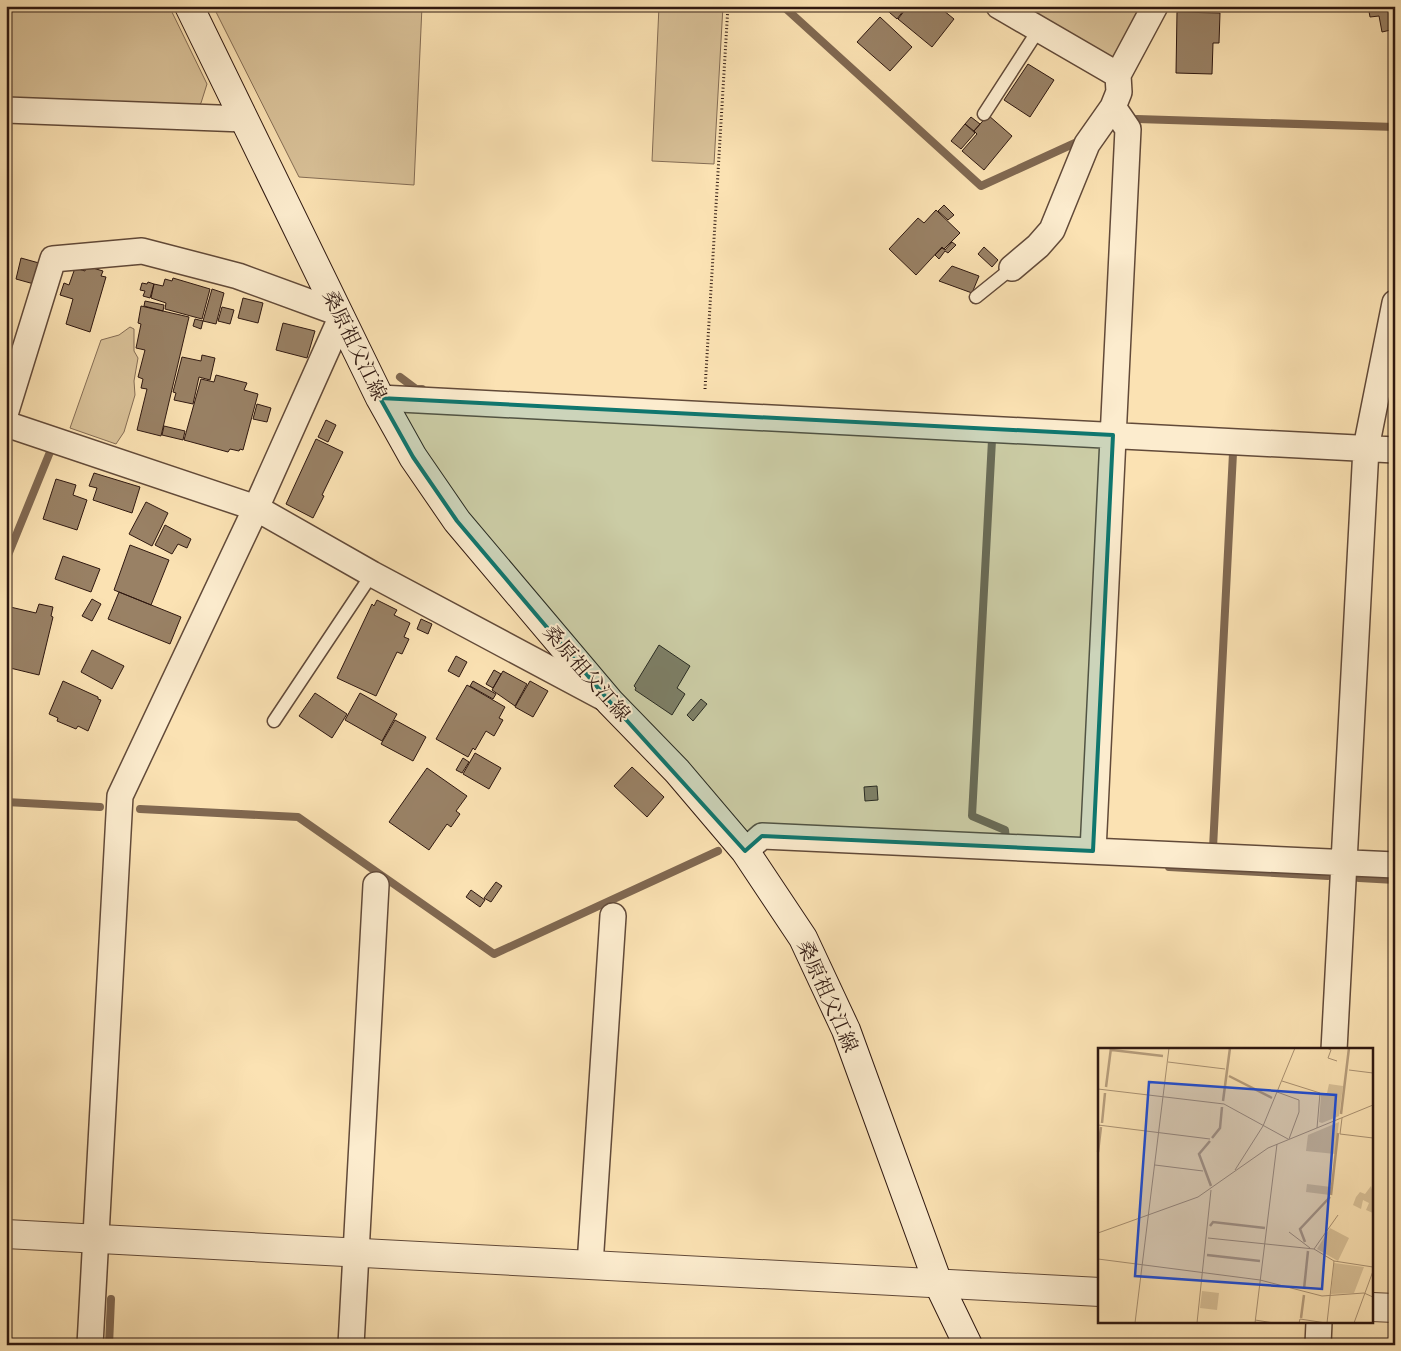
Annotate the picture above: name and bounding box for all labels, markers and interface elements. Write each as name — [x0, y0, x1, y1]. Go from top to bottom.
street label: 桑原祖父江線 — [316, 285, 393, 405]
street label: 桑原祖父江線 — [537, 619, 636, 727]
street label: 桑原祖父江線 — [791, 936, 864, 1057]
inset map — [1098, 1048, 1374, 1324]

